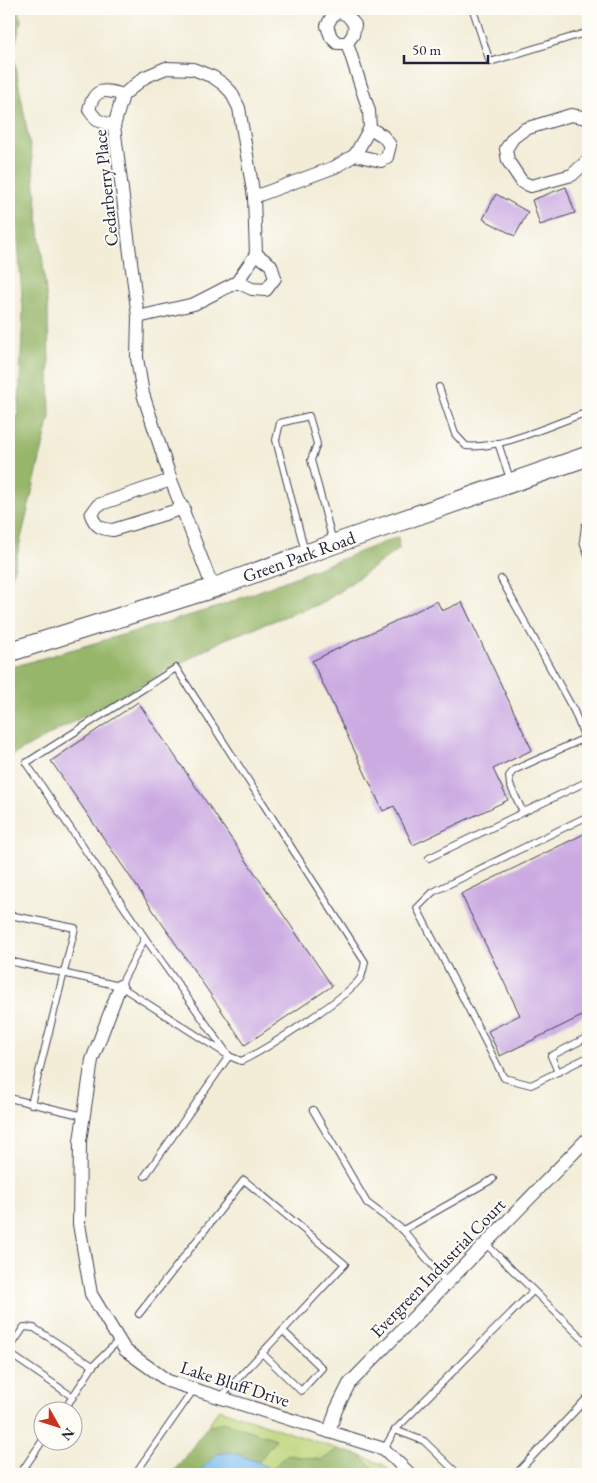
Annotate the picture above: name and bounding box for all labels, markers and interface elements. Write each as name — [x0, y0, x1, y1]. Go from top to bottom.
scale bar — [404, 32, 488, 64]
text: 50 m — [412, 40, 441, 59]
street label: Cedarberry Place — [88, 129, 123, 248]
street label: Green Park Road — [239, 525, 359, 588]
street label: Evergreen Industrial Court — [365, 1193, 510, 1342]
street label: Lake Bluff Drive — [178, 1355, 293, 1412]
north arrow — [32, 1400, 82, 1450]
text: N — [57, 1424, 79, 1445]

